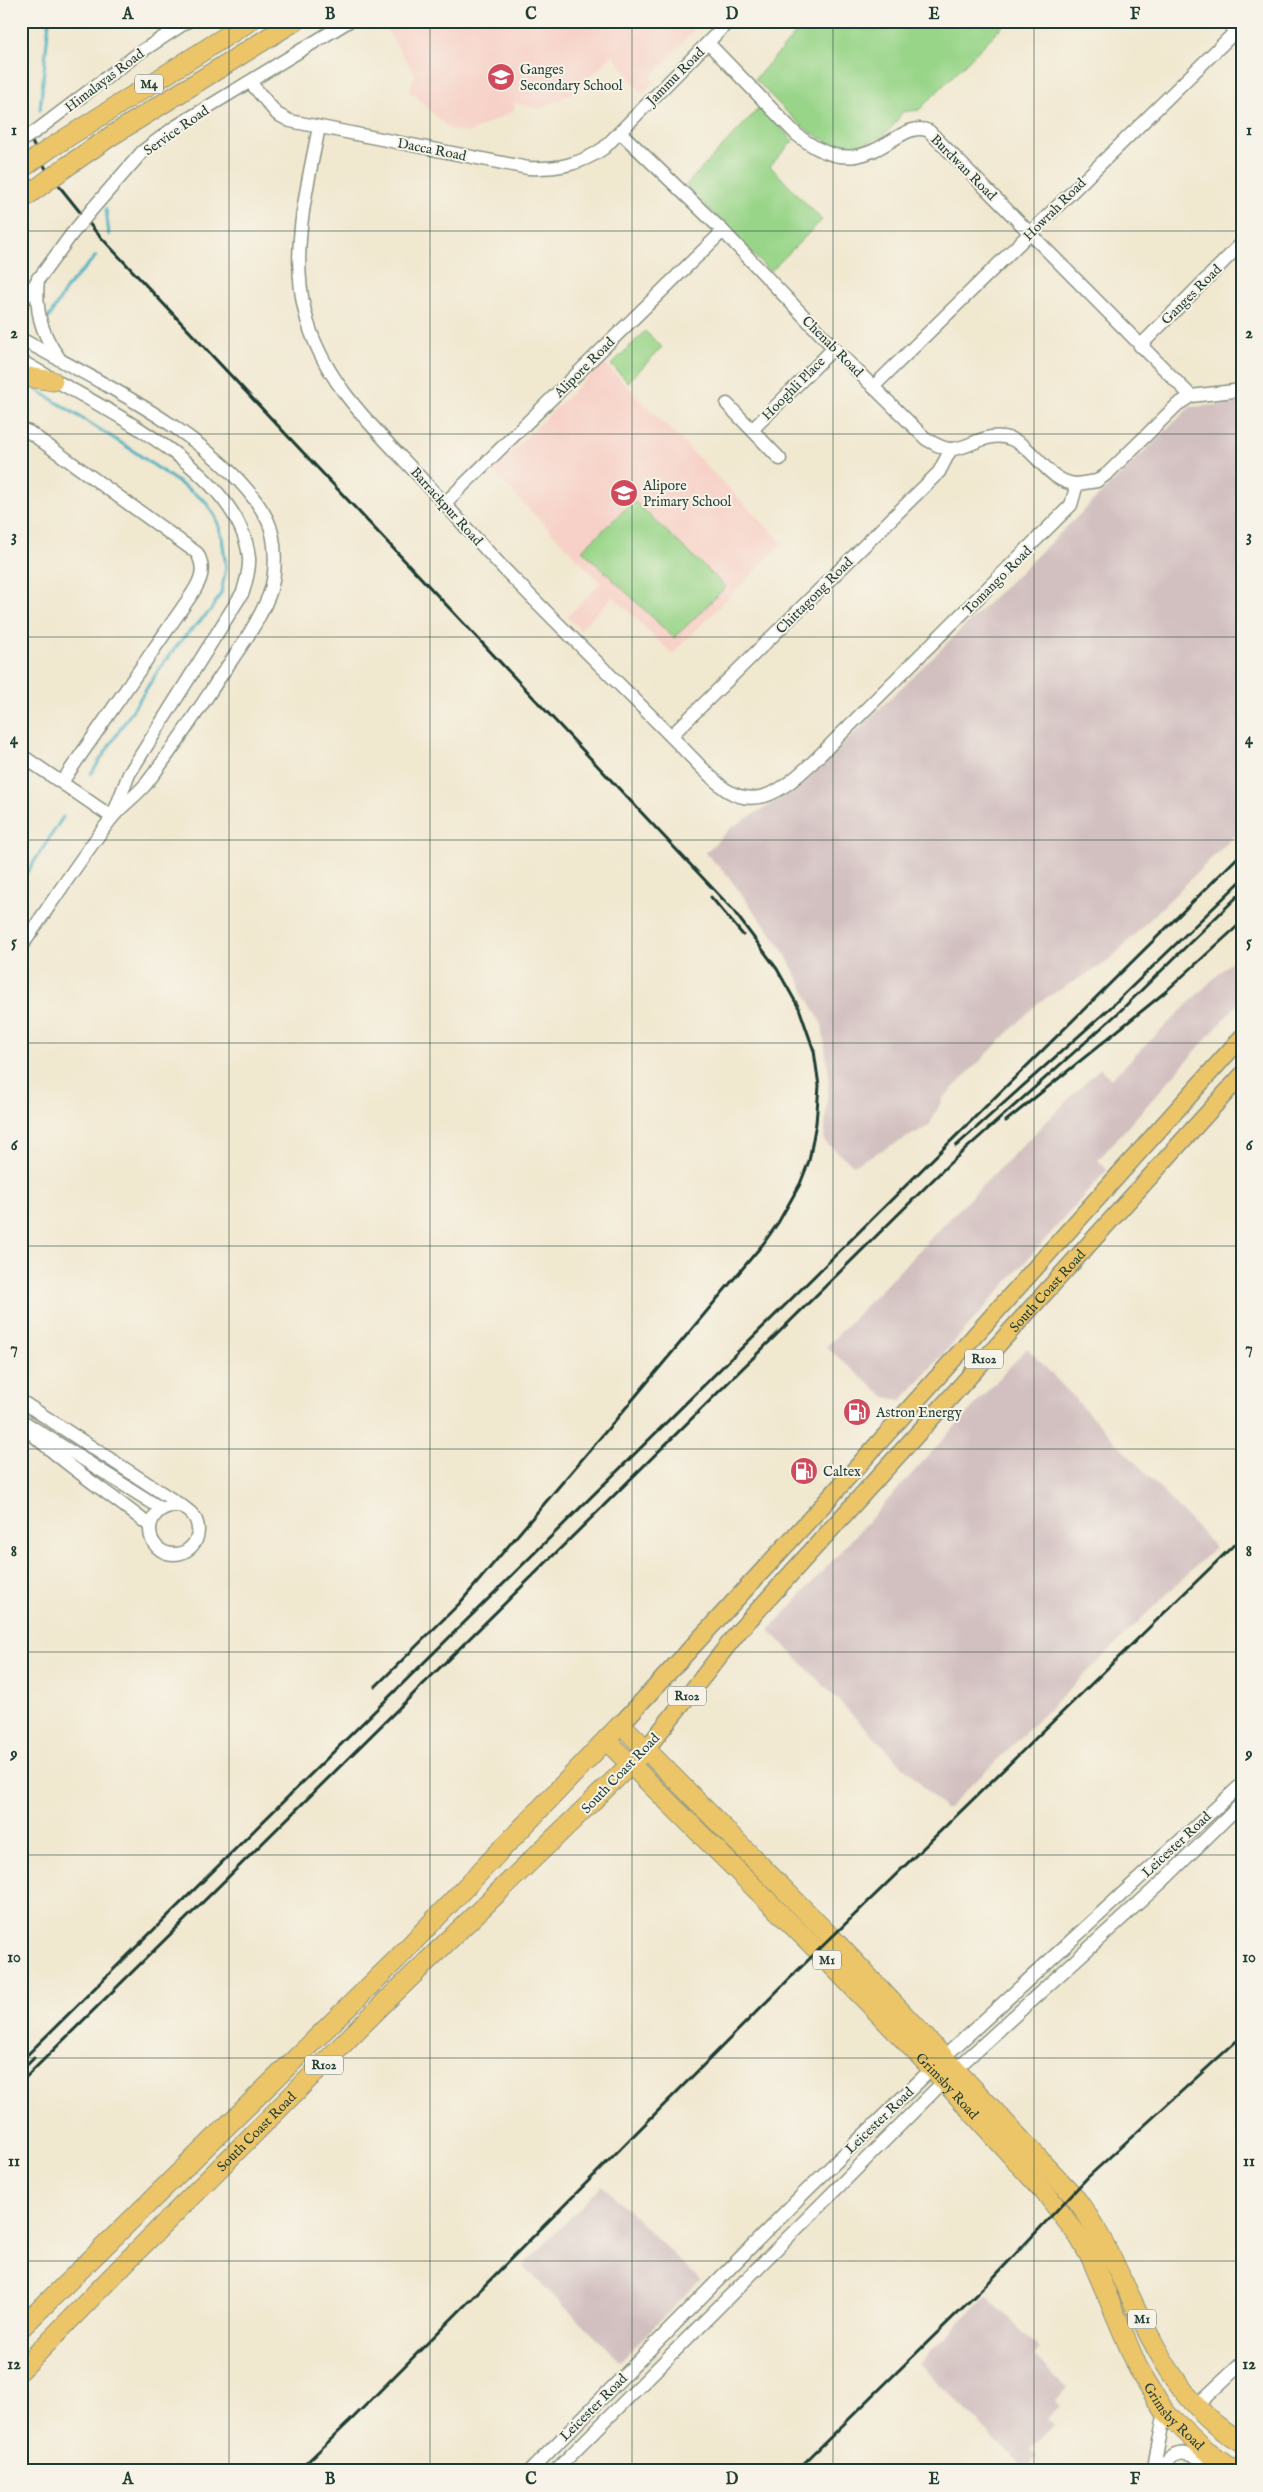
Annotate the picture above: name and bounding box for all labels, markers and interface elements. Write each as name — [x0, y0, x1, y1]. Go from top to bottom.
text: A — [122, 5, 135, 25]
text: B — [325, 5, 336, 25]
text: C — [525, 5, 537, 25]
text: D — [726, 5, 739, 25]
text: E — [928, 5, 940, 25]
text: F — [1130, 5, 1141, 25]
street label: Jammu Road — [641, 43, 709, 111]
street label: Himalayas Road — [61, 45, 148, 117]
place label: Ganges Secondary School — [520, 61, 623, 95]
school or university icon: Ganges Secondary School — [486, 62, 516, 92]
road number: M4 — [135, 74, 163, 94]
street label: Service Road — [140, 101, 213, 160]
text: 1 — [11, 121, 17, 141]
text: 1 — [1246, 121, 1252, 141]
street label: Burdwan Road — [926, 131, 1001, 205]
street label: Dacca Road — [396, 134, 468, 166]
street label: Howrah Road — [1019, 174, 1090, 245]
street label: Ganges Road — [1158, 260, 1226, 329]
street label: Chenab Road — [798, 312, 867, 382]
text: 2 — [10, 324, 18, 344]
text: 2 — [1245, 324, 1253, 344]
street label: Alipore Road — [550, 333, 619, 402]
street label: Hooghli Place — [758, 353, 830, 424]
street label: Barrackpur Road — [406, 464, 487, 550]
place label: Alipore Primary School — [642, 477, 732, 511]
school or university icon: Alipore Primary School — [609, 478, 639, 508]
text: 3 — [11, 527, 17, 547]
text: 3 — [1246, 527, 1252, 547]
street label: Tomango Road — [959, 542, 1036, 619]
street label: Chittagong Road — [772, 553, 857, 638]
text: 4 — [10, 730, 19, 750]
text: 4 — [1245, 730, 1254, 750]
text: 5 — [11, 933, 17, 953]
text: 5 — [1246, 933, 1252, 953]
text: 6 — [11, 1136, 19, 1156]
text: 6 — [1246, 1136, 1254, 1156]
street label: South Coast Road — [1006, 1246, 1090, 1336]
text: 7 — [10, 1339, 18, 1359]
text: 7 — [1245, 1339, 1253, 1359]
road number: R102 — [965, 1350, 1003, 1368]
fuel station icon: Astron Energy — [842, 1397, 872, 1427]
place label: Astron Energy — [875, 1404, 962, 1422]
fuel station icon: Caltex — [789, 1456, 819, 1486]
place label: Caltex — [823, 1463, 861, 1481]
text: 8 — [11, 1542, 17, 1562]
text: 8 — [1246, 1542, 1252, 1562]
road number: R102 — [668, 1686, 706, 1705]
street label: South Coast Road — [578, 1729, 664, 1818]
text: 9 — [10, 1745, 18, 1765]
text: 9 — [1245, 1745, 1253, 1765]
street label: Leicester Road — [1138, 1808, 1216, 1882]
text: 10 — [7, 1948, 21, 1968]
text: 10 — [1242, 1948, 1256, 1968]
road number: M1 — [813, 1950, 841, 1970]
street label: Grimsby Road — [911, 2049, 983, 2124]
road number: R102 — [305, 2056, 343, 2074]
street label: Leicester Road — [842, 2083, 918, 2158]
street label: South Coast Road — [213, 2088, 301, 2176]
text: 11 — [8, 2152, 20, 2172]
text: 11 — [1243, 2152, 1255, 2172]
road number: M1 — [1128, 2310, 1156, 2328]
text: 12 — [7, 2355, 21, 2375]
text: 12 — [1242, 2355, 1256, 2375]
street label: Leicester Road — [556, 2370, 632, 2445]
street label: Grimsby Road — [1139, 2379, 1208, 2455]
text: A — [122, 2470, 135, 2490]
text: B — [325, 2470, 336, 2490]
text: C — [525, 2470, 537, 2490]
text: D — [726, 2470, 739, 2490]
text: E — [928, 2470, 940, 2490]
text: F — [1130, 2470, 1141, 2490]

